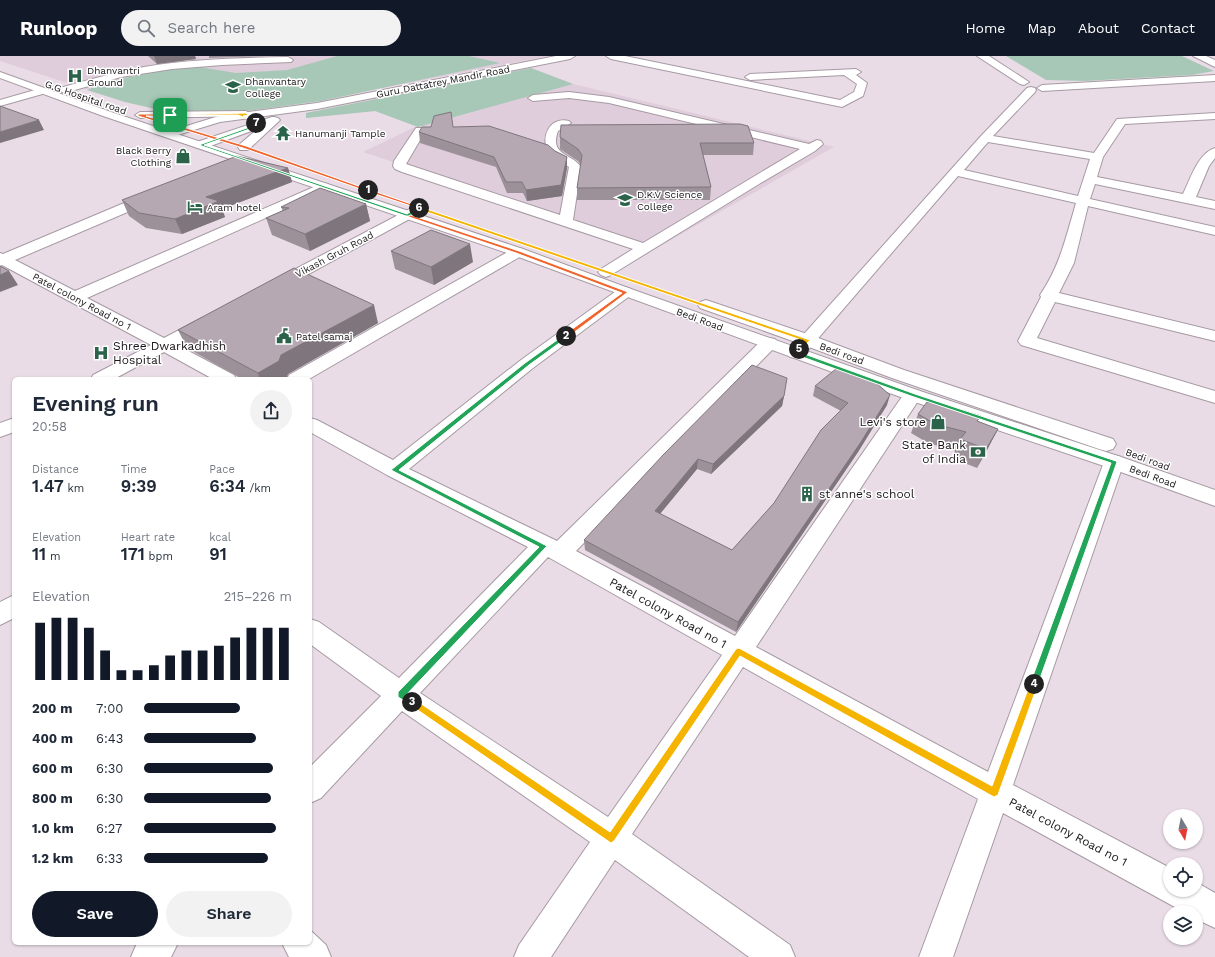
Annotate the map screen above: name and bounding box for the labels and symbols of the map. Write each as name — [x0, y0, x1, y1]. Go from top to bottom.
street label: Guru Dattatrey Mandir Road — [375, 63, 511, 100]
place label: Dhanvantri Ground — [87, 65, 140, 88]
hospital icon: Dhanvantri Ground — [66, 67, 84, 85]
place label: Dhanvantary College — [245, 76, 307, 99]
street label: G.G Hospital road — [44, 78, 128, 117]
school or university icon: Dhanvantary College — [224, 78, 242, 96]
pin — [153, 98, 187, 132]
pin: 7 — [246, 113, 266, 133]
temple icon: Hanumanji Tample — [274, 124, 292, 142]
place label: Hanumanji Tample — [295, 128, 386, 139]
place label: Black Berry Clothing — [116, 145, 172, 168]
shop icon: Black Berry Clothing — [174, 147, 192, 165]
pin: 1 — [358, 180, 378, 200]
place label: D.K.V Science College — [637, 189, 702, 212]
school or university icon: D.K.V Science College — [616, 191, 634, 209]
hotel icon: Aram hotel — [186, 198, 204, 216]
pin: 6 — [409, 198, 429, 218]
place label: Aram hotel — [207, 202, 261, 213]
street label: Vikash Gruh Road — [293, 229, 375, 280]
street label: Patel colony Road no 1 — [31, 271, 133, 332]
street label: Bedi Road — [675, 306, 725, 333]
pin: 2 — [556, 326, 576, 346]
public building icon: Patel samaj — [275, 327, 293, 345]
place label: Patel samaj — [296, 331, 352, 342]
place label: Shree Dwarkadhish Hospital — [113, 339, 226, 367]
pin: 5 — [789, 339, 809, 359]
street label: Bedi road — [818, 340, 866, 367]
hospital icon: Shree Dwarkadhish Hospital — [92, 344, 110, 362]
shop icon: Levi's store — [929, 413, 947, 431]
place label: Levi's store — [860, 415, 926, 429]
place label: State Bank of India — [902, 438, 966, 466]
bank icon: State Bank of India — [969, 443, 987, 461]
street label: Bedi road — [1124, 446, 1172, 473]
street label: Bedi Road — [1128, 463, 1178, 490]
building icon: st anne's school — [798, 485, 816, 503]
place label: st anne's school — [819, 487, 915, 501]
street label: Patel colony Road no 1 — [607, 575, 729, 651]
pin: 4 — [1024, 674, 1044, 694]
pin: 3 — [402, 692, 422, 712]
street label: Patel colony Road no 1 — [1007, 795, 1129, 869]
north arrow — [1163, 809, 1203, 849]

